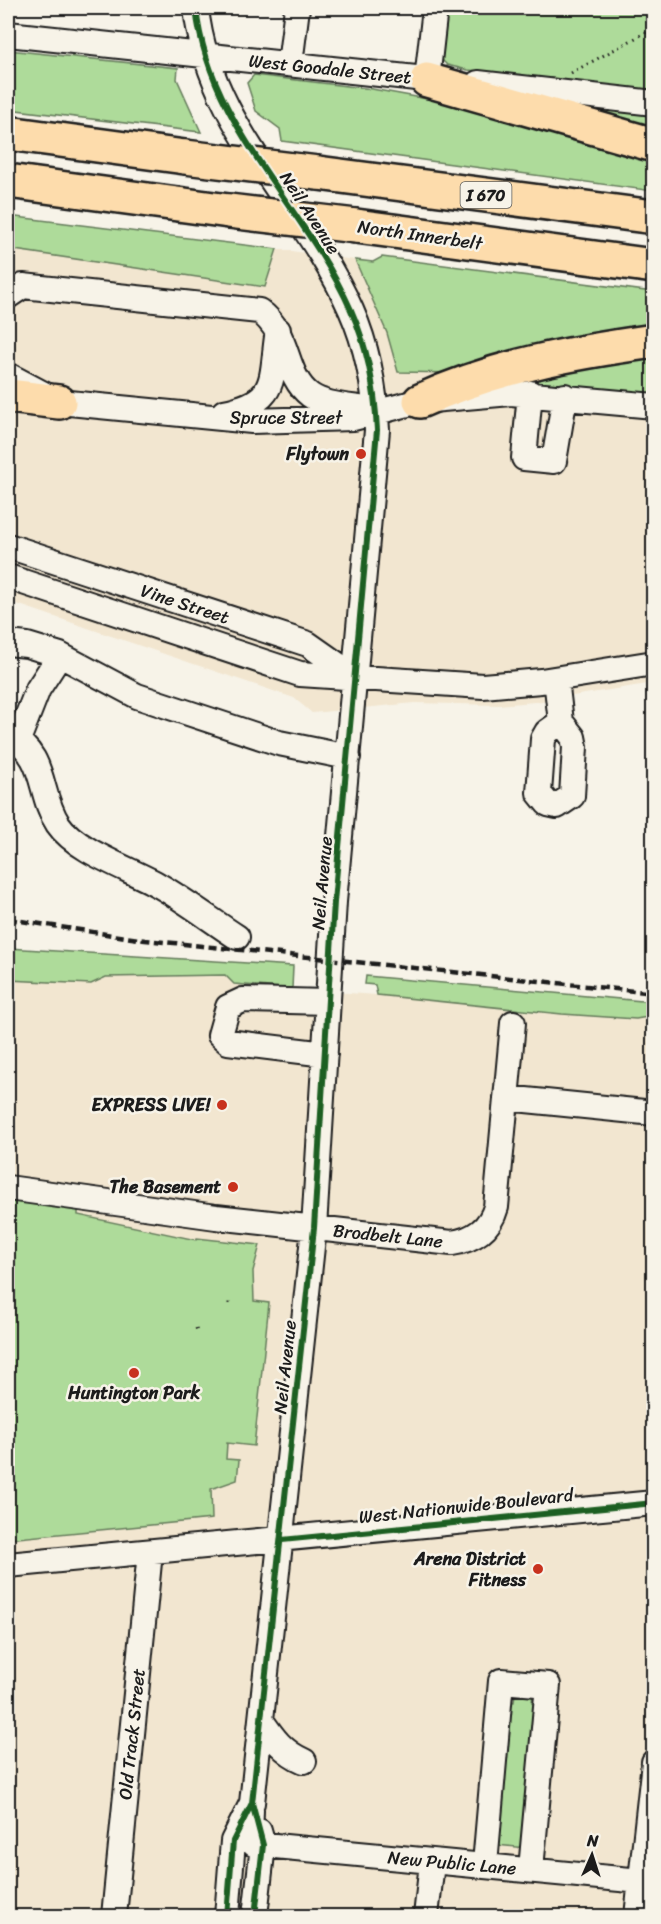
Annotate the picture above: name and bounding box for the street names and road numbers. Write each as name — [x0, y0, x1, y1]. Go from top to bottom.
street label: West Goodale Street — [247, 45, 413, 93]
street label: Neil Avenue — [271, 165, 349, 261]
road number: I 670 — [460, 182, 512, 208]
street label: North Innerbelt — [356, 210, 485, 260]
street label: Spruce Street — [230, 402, 343, 434]
street label: Vine Street — [136, 575, 234, 633]
street label: Neil Avenue — [302, 835, 342, 931]
street label: Brodbelt Lane — [331, 1214, 445, 1258]
street label: Neil Avenue — [264, 1319, 306, 1415]
street label: West Nationwide Boulevard — [357, 1479, 576, 1533]
street label: Old Track Street — [109, 1667, 155, 1801]
street label: New Public Lane — [386, 1841, 518, 1885]

